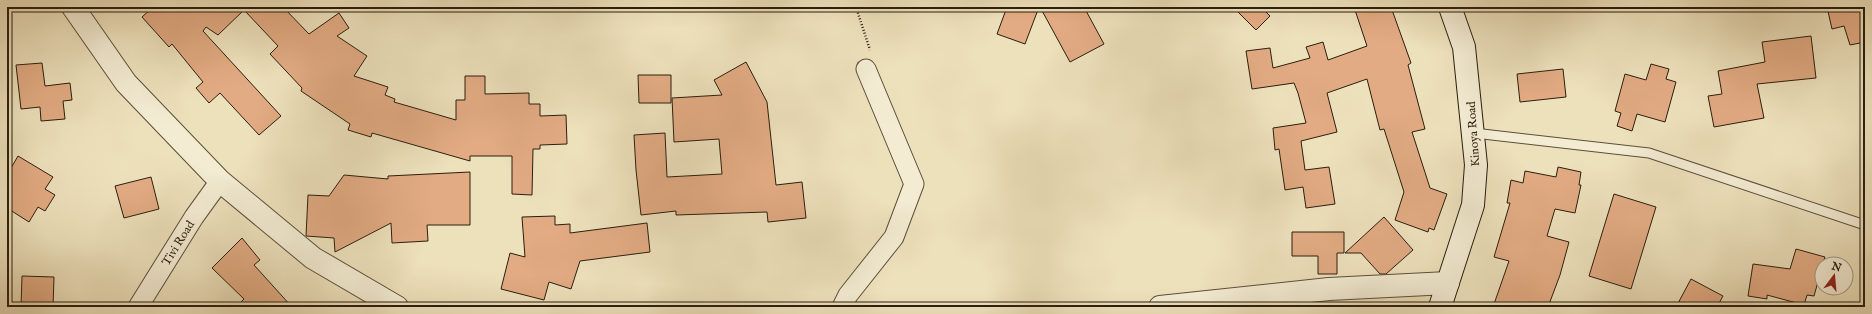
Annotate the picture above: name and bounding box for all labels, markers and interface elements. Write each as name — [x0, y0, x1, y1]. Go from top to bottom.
street label: Kinoya Road — [1464, 100, 1483, 167]
street label: Tivi Road — [159, 218, 198, 269]
north arrow — [1814, 256, 1854, 296]
text: N — [1829, 259, 1843, 276]

